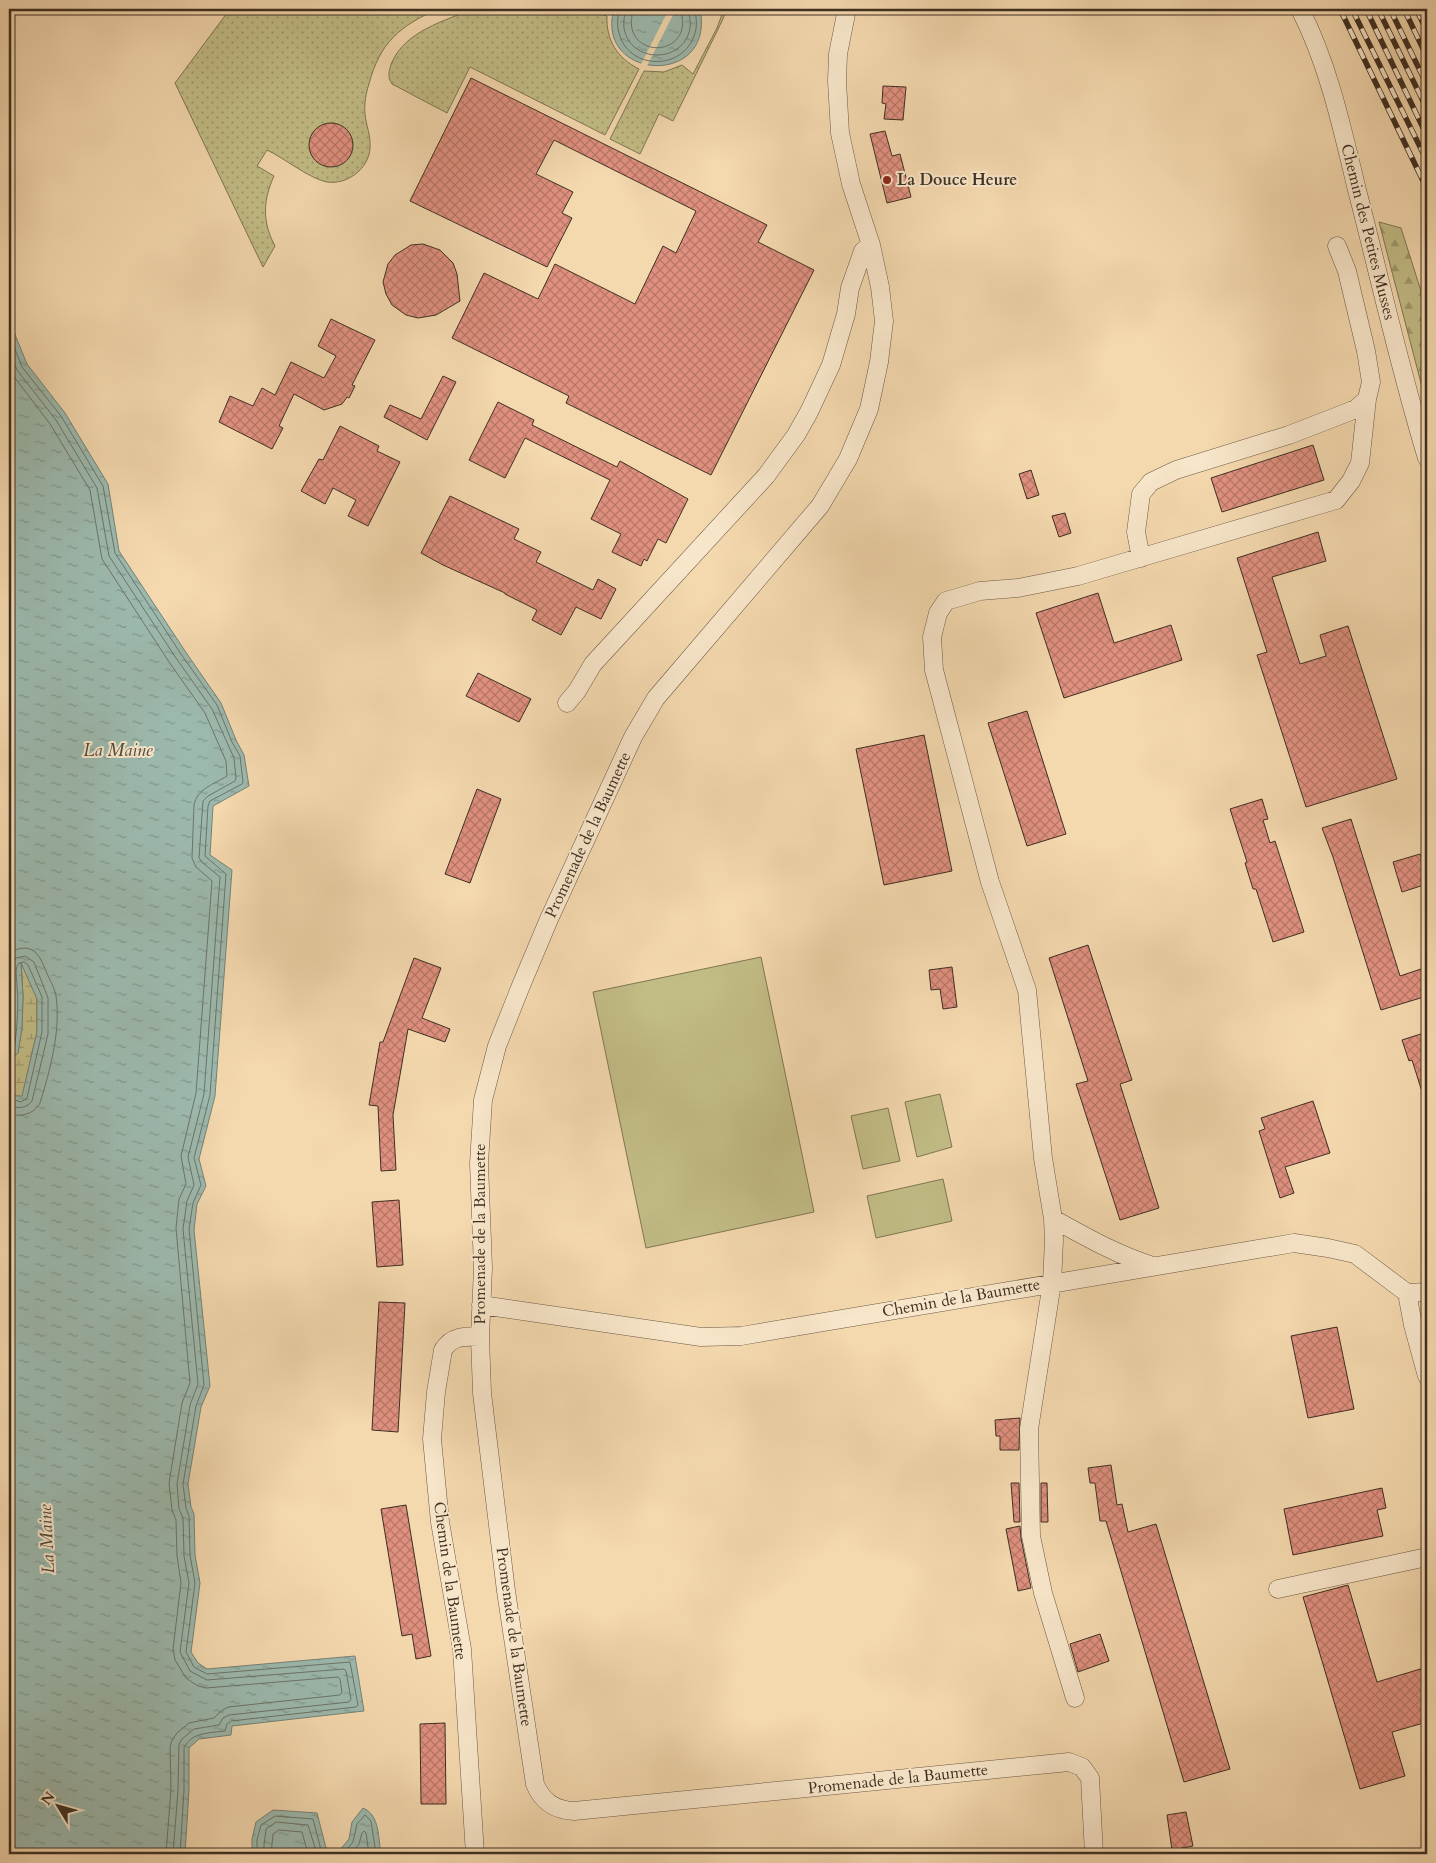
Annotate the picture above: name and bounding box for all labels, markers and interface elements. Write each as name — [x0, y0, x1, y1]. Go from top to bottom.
street label: Chemin des Petites Musses — [1335, 142, 1401, 322]
place label: La Douce Heure — [897, 169, 1017, 191]
marker: La Douce Heure — [881, 174, 893, 186]
water label: La Maine — [83, 738, 154, 763]
street label: Promenade de la Baumette — [540, 748, 636, 922]
street label: Promenade de la Baumette — [469, 1144, 491, 1324]
street label: Chemin de la Baumette — [880, 1273, 1042, 1323]
street label: Chemin de la Baumette — [428, 1500, 472, 1662]
water label: La Maine — [33, 1503, 61, 1574]
street label: Promenade de la Baumette — [491, 1546, 537, 1728]
street label: Promenade de la Baumette — [807, 1759, 989, 1799]
north arrow — [32, 1780, 82, 1830]
text: N — [37, 1788, 59, 1809]

